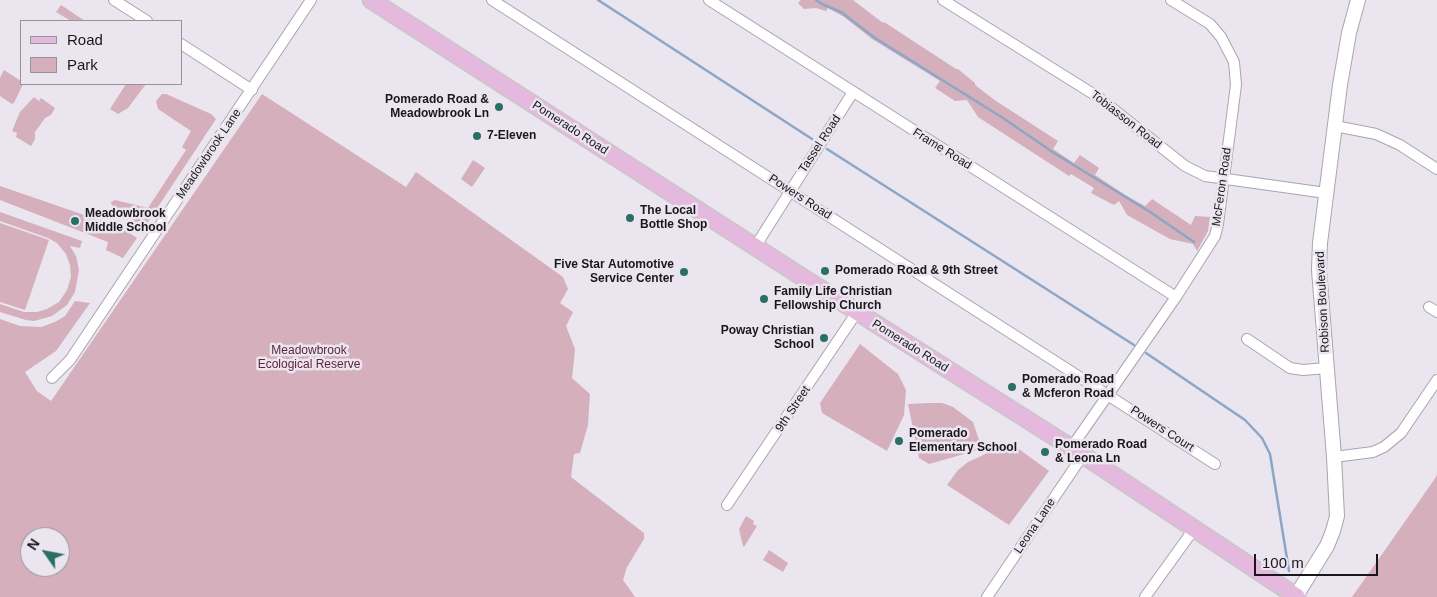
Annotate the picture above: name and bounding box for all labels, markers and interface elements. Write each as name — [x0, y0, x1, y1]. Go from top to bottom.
legend — [20, 20, 182, 85]
text: Road — [67, 31, 103, 48]
text: Park — [67, 56, 98, 73]
street label: Tobiasson Road — [1088, 88, 1164, 152]
place label: Pomerado Road & Meadowbrook Ln — [385, 93, 489, 121]
street label: Pomerado Road — [529, 98, 611, 158]
marker: Pomerado Road & Meadowbrook Ln — [493, 101, 505, 113]
street label: Meadowbrook Lane — [174, 106, 244, 202]
street label: Tassel Road — [796, 112, 844, 176]
street label: Frame Road — [910, 125, 974, 173]
place label: 7-Eleven — [487, 129, 536, 143]
marker: 7-Eleven — [471, 130, 483, 142]
street label: McFeron Road — [1209, 147, 1235, 227]
street label: Powers Road — [766, 171, 834, 223]
place label: The Local Bottle Shop — [640, 204, 707, 232]
place label: Meadowbrook Middle School — [85, 207, 166, 235]
marker: The Local Bottle Shop — [624, 212, 636, 224]
marker: Meadowbrook Middle School — [69, 215, 81, 227]
street label: Robison Boulevard — [1313, 251, 1333, 353]
place label: Five Star Automotive Service Center — [554, 258, 674, 286]
place label: Pomerado Road & 9th Street — [835, 264, 998, 278]
marker: Pomerado Road & 9th Street — [819, 265, 831, 277]
marker: Five Star Automotive Service Center — [678, 266, 690, 278]
place label: Family Life Christian Fellowship Church — [774, 285, 892, 313]
marker: Family Life Christian Fellowship Church — [758, 293, 770, 305]
street label: Pomerado Road — [869, 317, 951, 375]
place label: Poway Christian School — [721, 324, 814, 352]
marker: Poway Christian School — [818, 332, 830, 344]
park label: Meadowbrook Ecological Reserve — [258, 344, 360, 372]
place label: Pomerado Road & Mcferon Road — [1022, 373, 1114, 401]
marker: Pomerado Road & Mcferon Road — [1006, 381, 1018, 393]
street label: 9th Street — [772, 383, 814, 435]
street label: Powers Court — [1128, 403, 1196, 455]
place label: Pomerado Elementary School — [909, 427, 1017, 455]
marker: Pomerado Elementary School — [893, 435, 905, 447]
place label: Pomerado Road & Leona Ln — [1055, 438, 1147, 466]
marker: Pomerado Road & Leona Ln — [1039, 446, 1051, 458]
street label: Leona Lane — [1011, 496, 1059, 556]
north arrow — [20, 527, 70, 577]
text: N — [24, 536, 43, 553]
scale bar — [1257, 544, 1381, 576]
text: 100 m — [1262, 554, 1304, 571]

